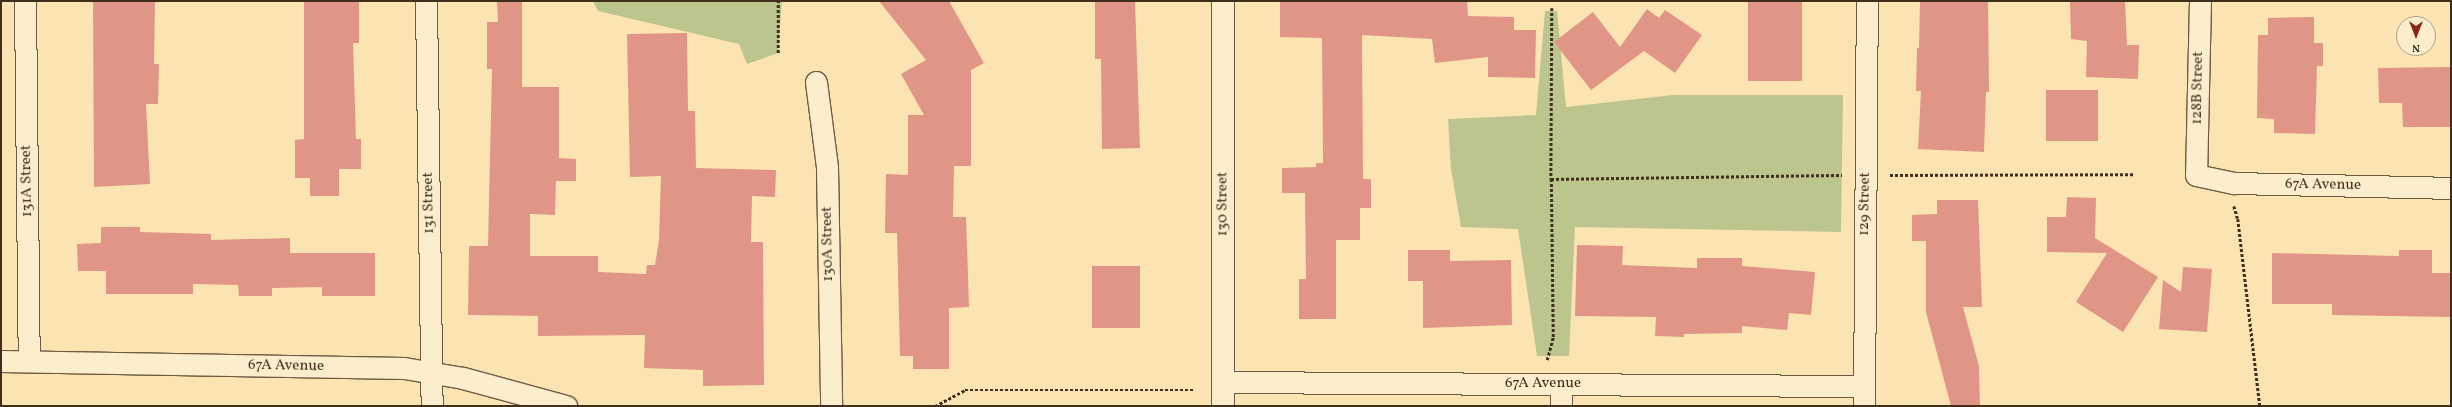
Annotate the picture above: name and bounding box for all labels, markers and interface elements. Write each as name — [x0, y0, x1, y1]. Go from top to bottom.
north arrow — [2396, 16, 2436, 56]
text: N — [2412, 40, 2420, 55]
street label: 128B Street — [2188, 51, 2208, 125]
street label: 131A Street — [17, 145, 37, 217]
street label: 131 Street — [419, 172, 439, 234]
street label: 130 Street — [1214, 172, 1232, 236]
street label: 129 Street — [1855, 172, 1875, 236]
street label: 67A Avenue — [2285, 175, 2361, 195]
street label: 130A Street — [818, 206, 838, 282]
street label: 67A Avenue — [248, 356, 324, 376]
street label: 67A Avenue — [1505, 375, 1581, 393]

